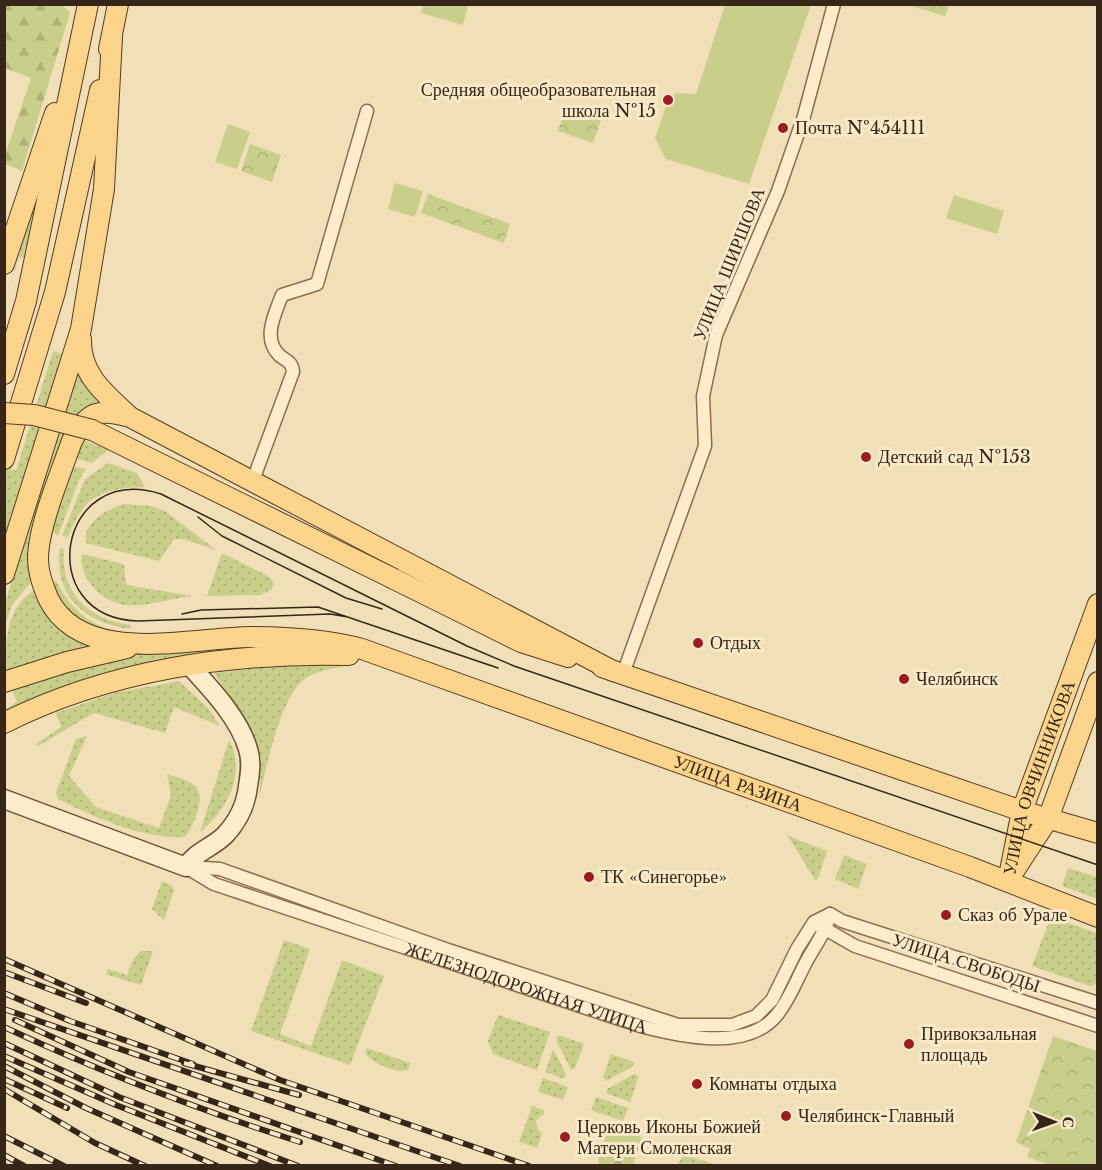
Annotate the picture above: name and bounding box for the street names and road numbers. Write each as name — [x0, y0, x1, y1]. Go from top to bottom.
street label: УЛИЦА ШИРШОВА — [688, 184, 770, 344]
street label: УЛИЦА ОВЧИННИКОВА — [998, 677, 1080, 877]
street label: УЛИЦА РАЗИНА — [670, 750, 805, 817]
street label: УЛИЦА СВОБОДЫ — [889, 929, 1043, 997]
street label: ЖЕЛЕЗНОДОРОЖНАЯ УЛИЦА — [402, 938, 650, 1038]

